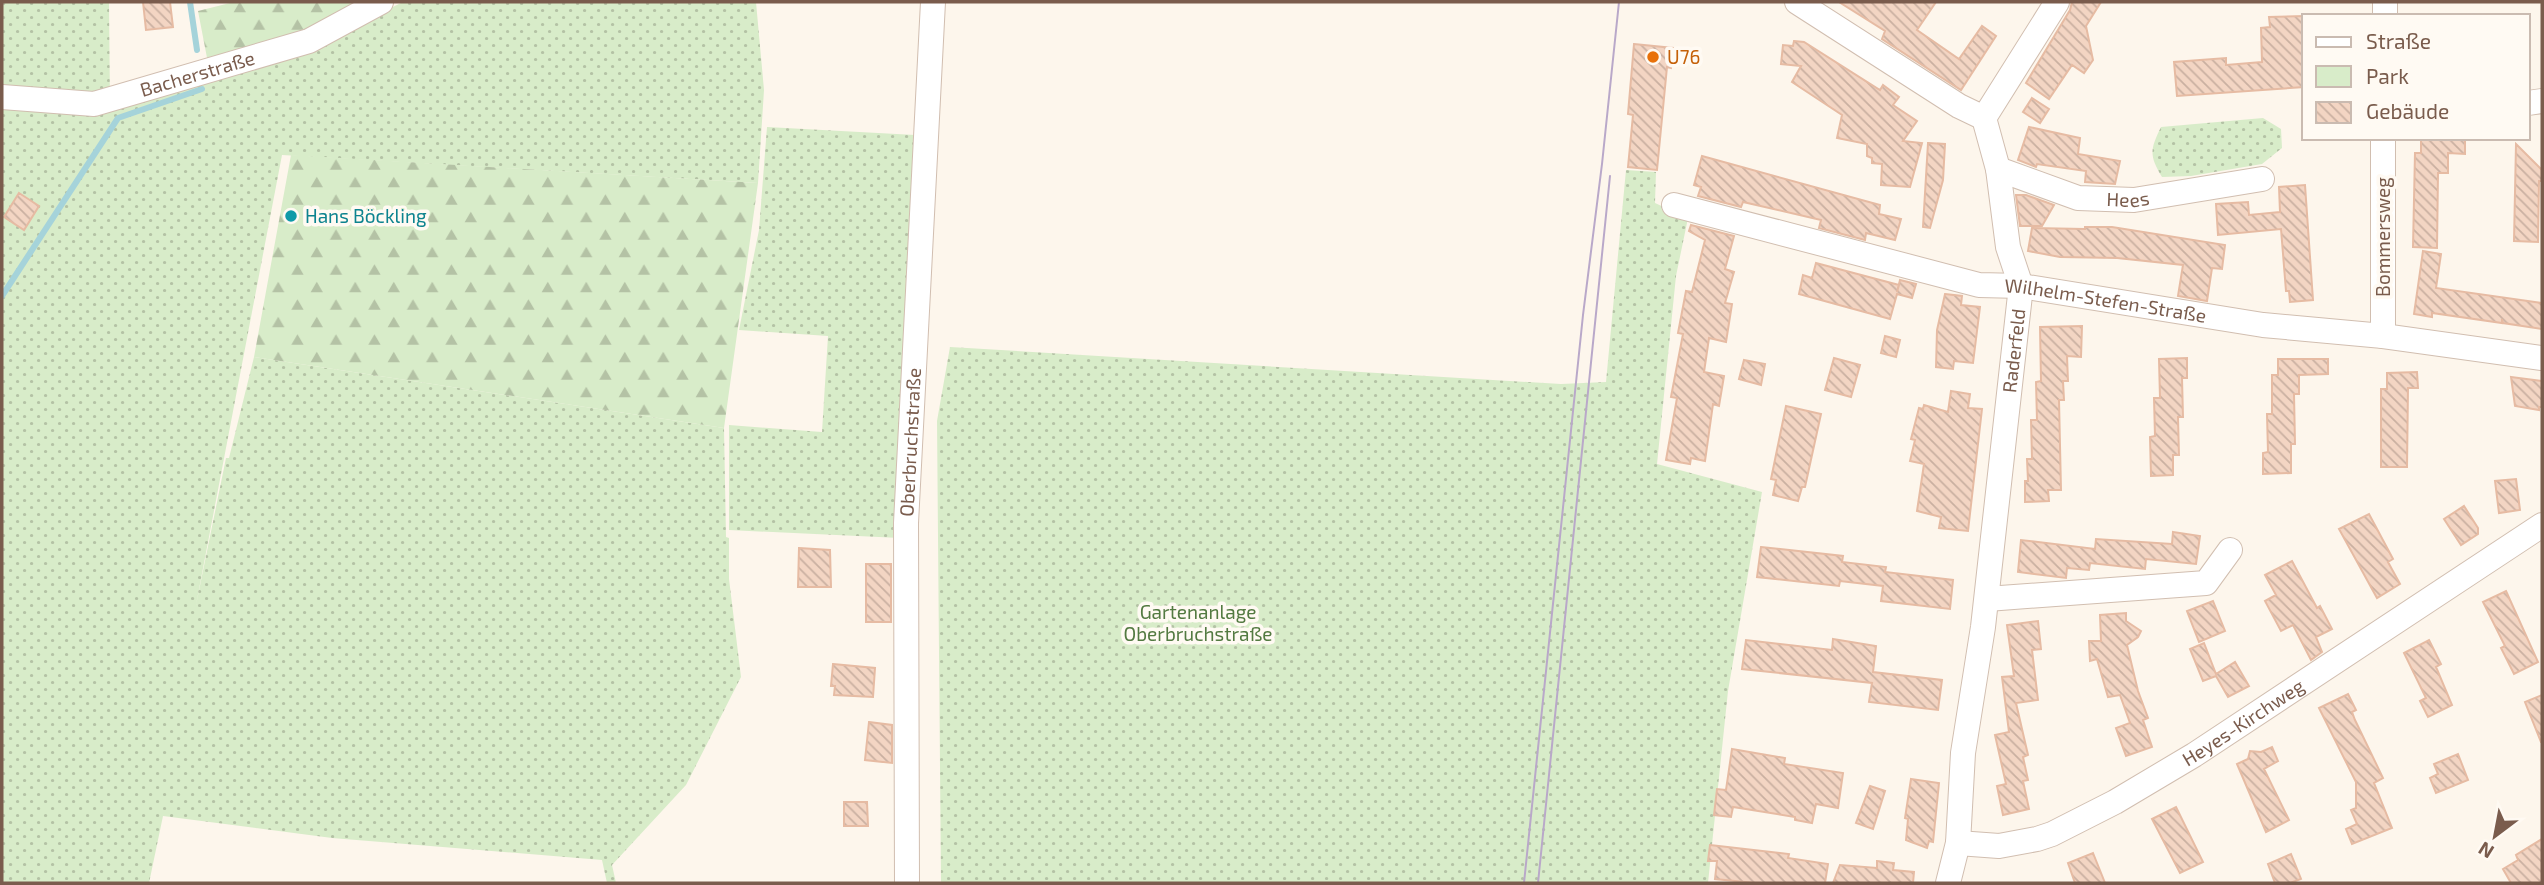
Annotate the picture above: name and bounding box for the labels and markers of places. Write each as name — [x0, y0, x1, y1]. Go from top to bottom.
place label: U76 — [1667, 45, 1700, 68]
marker: U76 — [1645, 49, 1661, 65]
place label: Hans Böckling — [305, 204, 427, 227]
marker: Hans Böckling — [283, 208, 299, 224]

